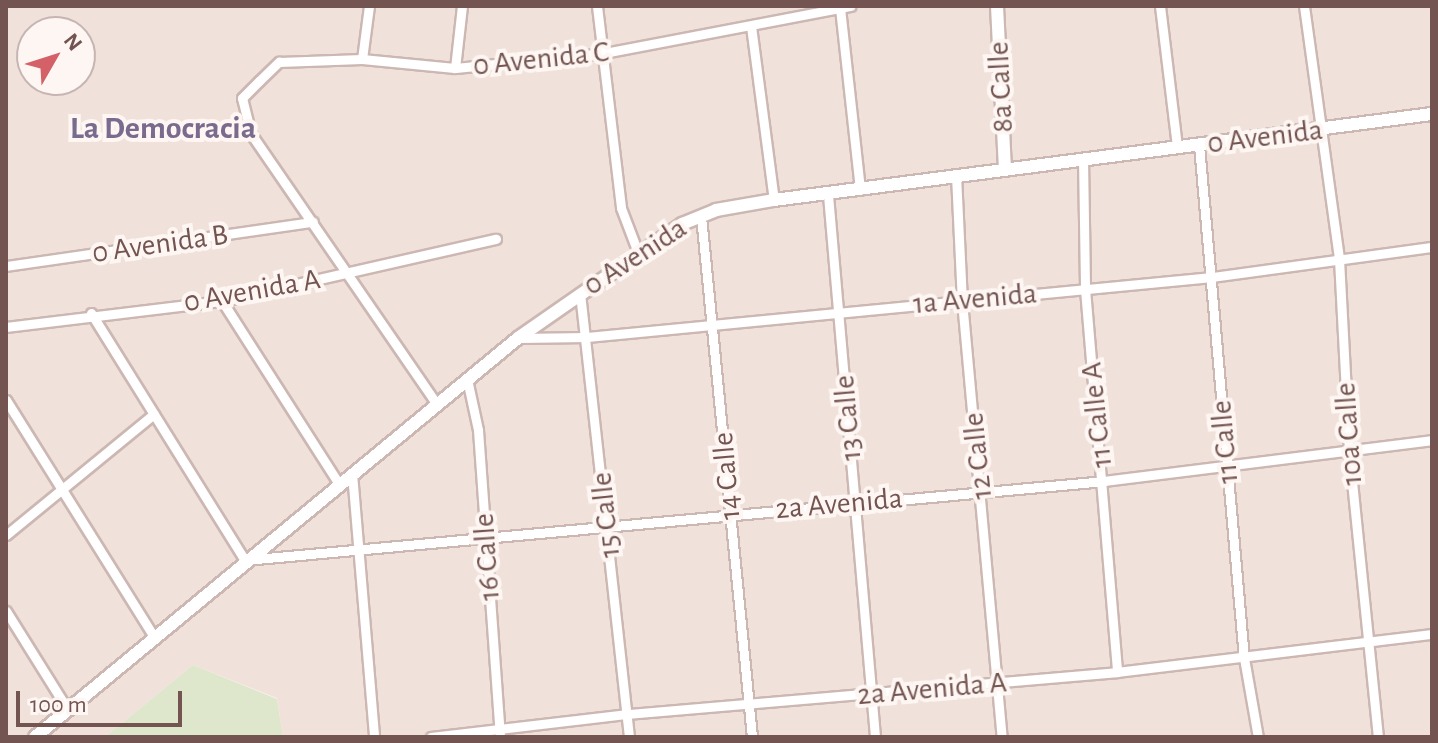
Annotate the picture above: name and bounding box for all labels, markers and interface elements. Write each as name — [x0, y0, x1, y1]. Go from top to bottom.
north arrow — [16, 16, 96, 96]
text: N — [60, 29, 86, 55]
street label: 0 Avenida C — [471, 34, 611, 84]
street label: 8a Calle — [981, 41, 1021, 133]
district label: La Democracia — [70, 109, 256, 147]
street label: 0 Avenida — [1205, 112, 1325, 162]
street label: 0 Avenida — [577, 210, 693, 304]
street label: 0 Avenida B — [90, 217, 230, 271]
street label: 0 Avenida A — [181, 261, 323, 321]
street label: 1a Avenida — [912, 276, 1038, 322]
street label: 11 Calle A — [1074, 360, 1120, 470]
street label: 13 Calle — [826, 374, 870, 462]
street label: 10a Calle — [1327, 381, 1371, 487]
street label: 11 Calle — [1203, 399, 1247, 485]
street label: 12 Calle — [956, 411, 1000, 501]
street label: 14 Calle — [705, 431, 749, 521]
street label: 15 Calle — [584, 470, 628, 560]
street label: 2a Avenida — [774, 481, 904, 527]
street label: 16 Calle — [466, 512, 508, 602]
street label: 2a Avenida A — [856, 665, 1008, 713]
scale bar — [20, 675, 186, 725]
text: 100 m — [30, 693, 87, 717]

